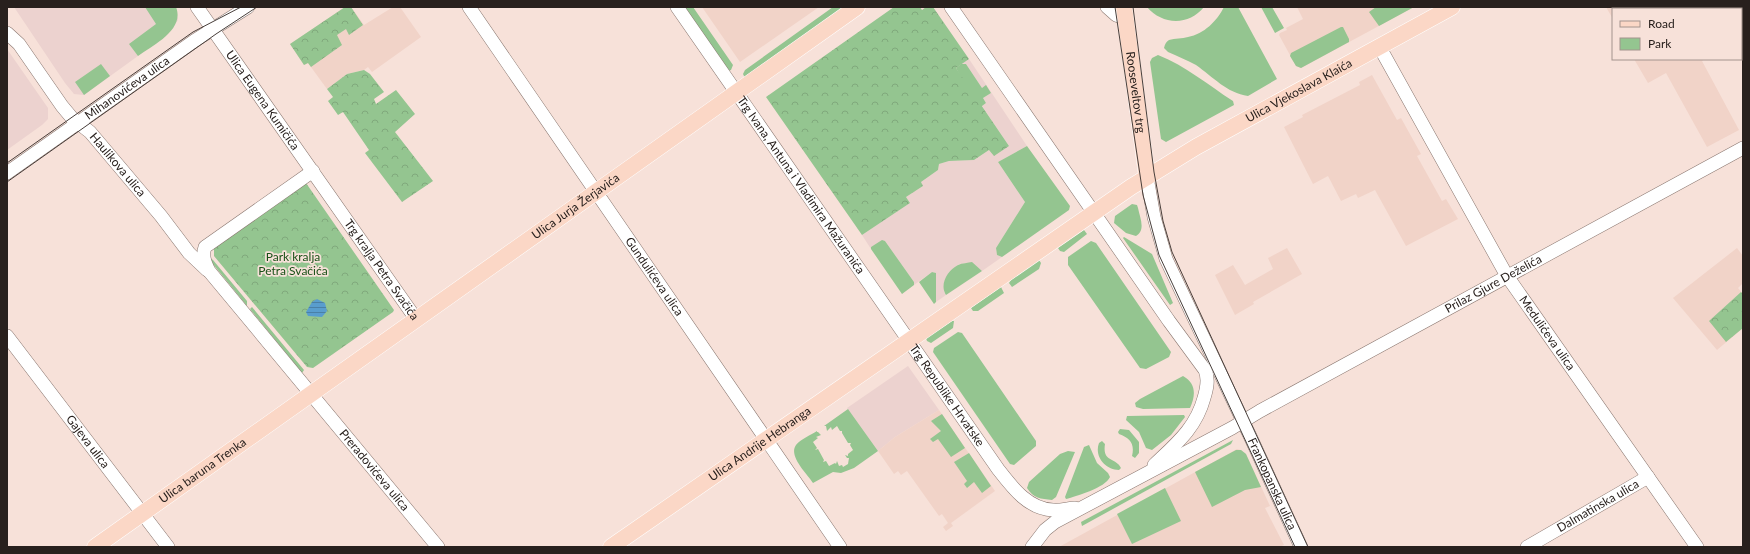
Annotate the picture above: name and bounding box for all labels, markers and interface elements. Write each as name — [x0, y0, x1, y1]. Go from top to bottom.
legend — [1612, 8, 1742, 60]
text: Road — [1648, 16, 1675, 31]
text: Park — [1648, 36, 1672, 51]
street label: Ulica Eugena Kumičića — [223, 47, 303, 153]
street label: Rooseveltov trg — [1123, 50, 1149, 134]
street label: Mihanovićeva ulica — [82, 53, 172, 123]
street label: Ulica Vjekoslava Klaića — [1243, 55, 1354, 125]
street label: Trg Ivana, Antuna i Vladimira Mažuranića — [734, 93, 868, 277]
street label: Haulikova ulica — [87, 129, 149, 199]
street label: Ulica Jurja Žerjavića — [529, 170, 622, 242]
street label: Trg kralja Petra Svačića — [341, 216, 422, 323]
street label: Gundulićeva ulica — [622, 234, 687, 319]
park label: Park kralja Petra Svačića — [258, 249, 328, 278]
street label: Prilaz Gjure Deželića — [1442, 251, 1544, 316]
street label: Medulićeva ulica — [1516, 293, 1579, 373]
street label: Trg Republike Hrvatske — [907, 341, 988, 449]
street label: Ulica Andrije Hebranga — [705, 403, 814, 484]
street label: Gajeva ulica — [63, 412, 113, 471]
street label: Preradovićeva ulica — [337, 426, 413, 514]
street label: Ulica baruna Trenka — [156, 434, 249, 506]
street label: Frankopanska ulica — [1245, 435, 1300, 532]
street label: Dalmatinska ulica — [1554, 476, 1641, 535]

